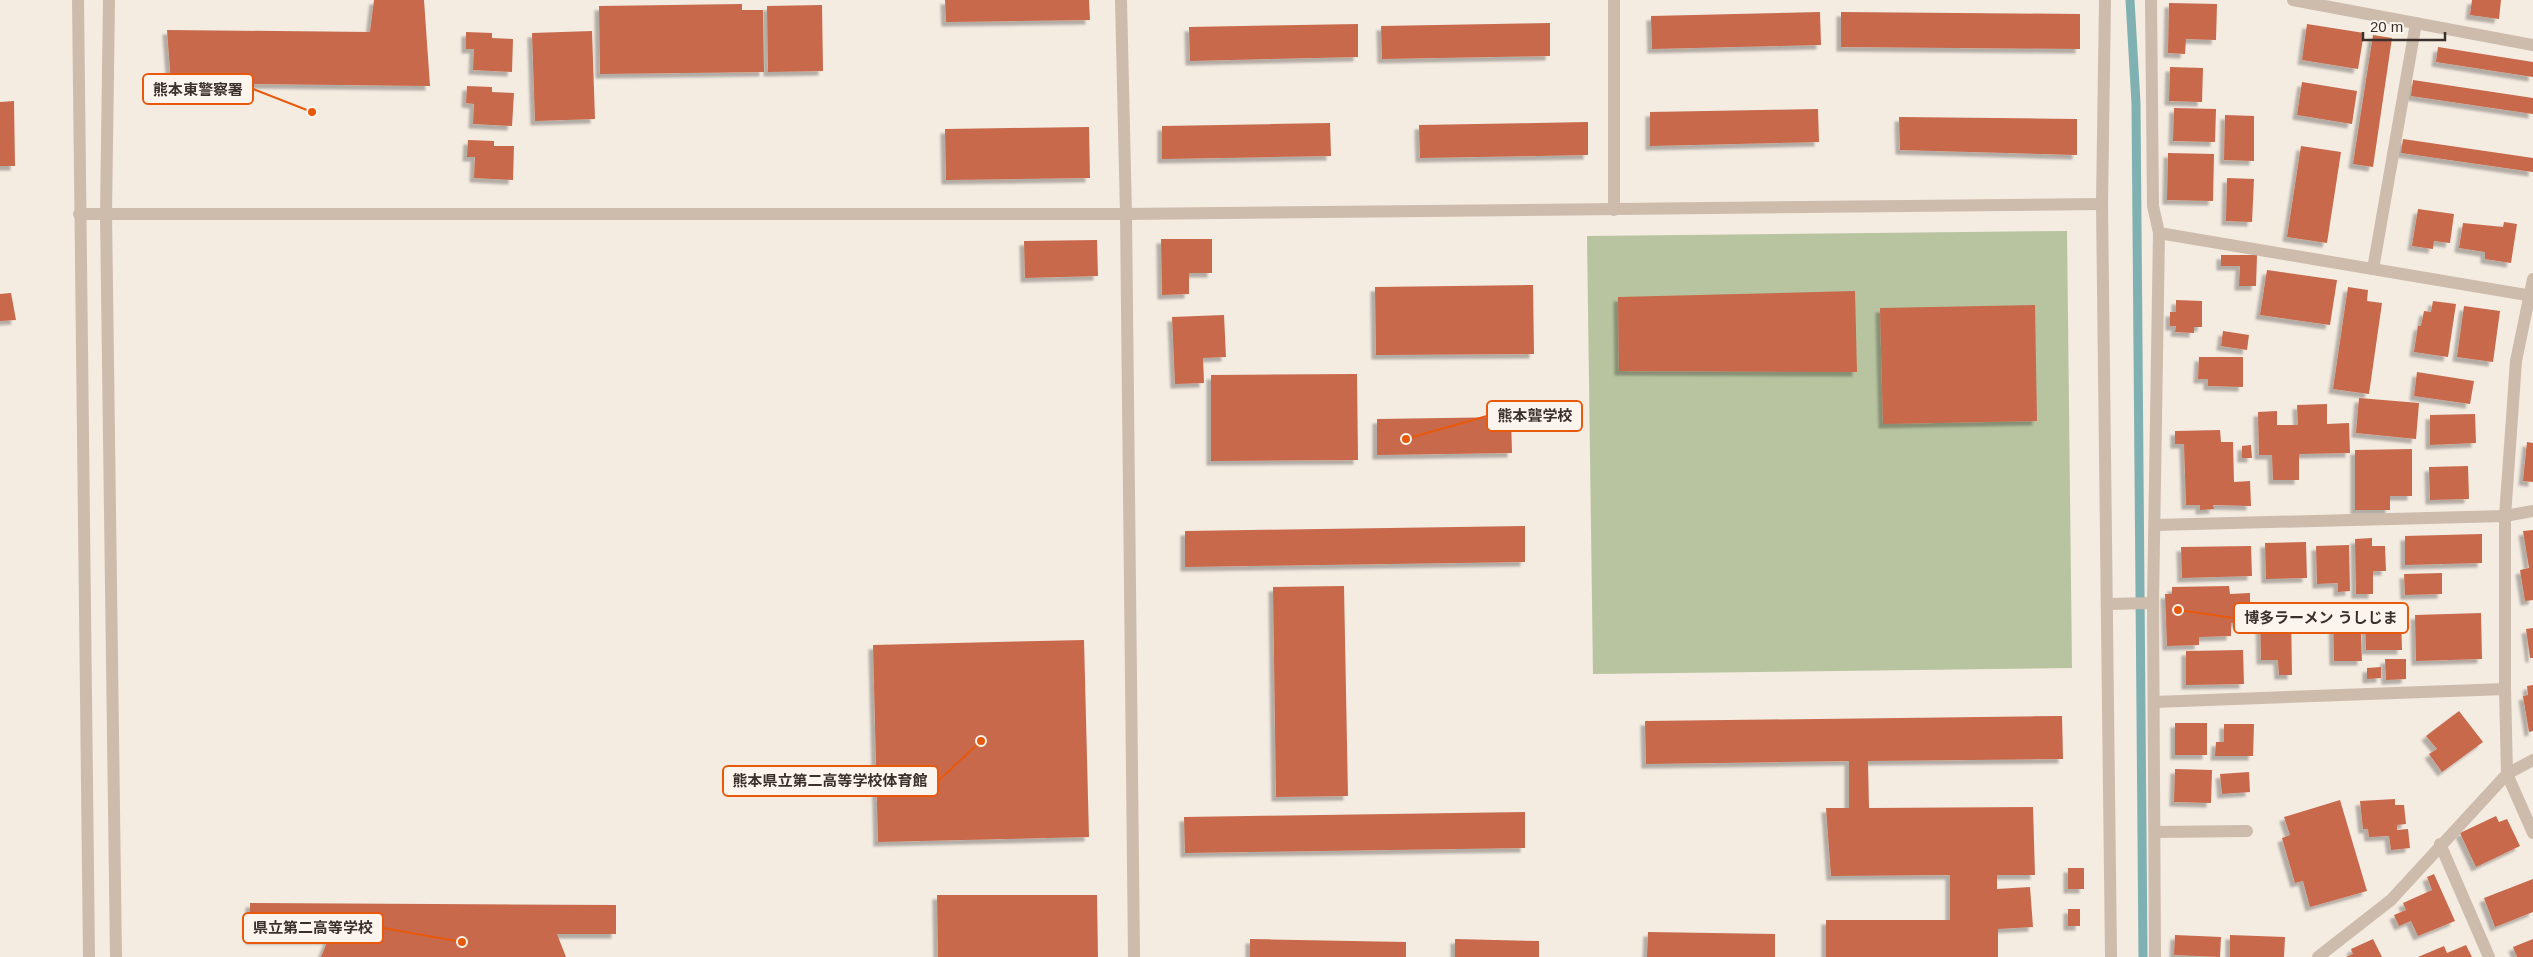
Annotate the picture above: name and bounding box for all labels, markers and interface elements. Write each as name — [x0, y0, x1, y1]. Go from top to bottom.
scale bar — [2363, 10, 2446, 42]
text: 20 m — [2370, 18, 2403, 35]
callout: 熊本東警察署 — [143, 74, 253, 104]
text: 熊本東警察署 — [153, 81, 243, 98]
callout: 熊本聾学校 — [1487, 401, 1582, 431]
text: 熊本聾学校 — [1497, 407, 1573, 424]
callout: 博多ラーメン うしじま — [2234, 603, 2408, 633]
text: 博多ラーメン うしじま — [2244, 609, 2398, 626]
callout: 熊本県立第二高等学校体育館 — [723, 766, 938, 796]
text: 熊本県立第二高等学校体育館 — [732, 772, 928, 789]
callout: 県立第二高等学校 — [243, 913, 383, 943]
text: 県立第二高等学校 — [253, 919, 373, 936]

